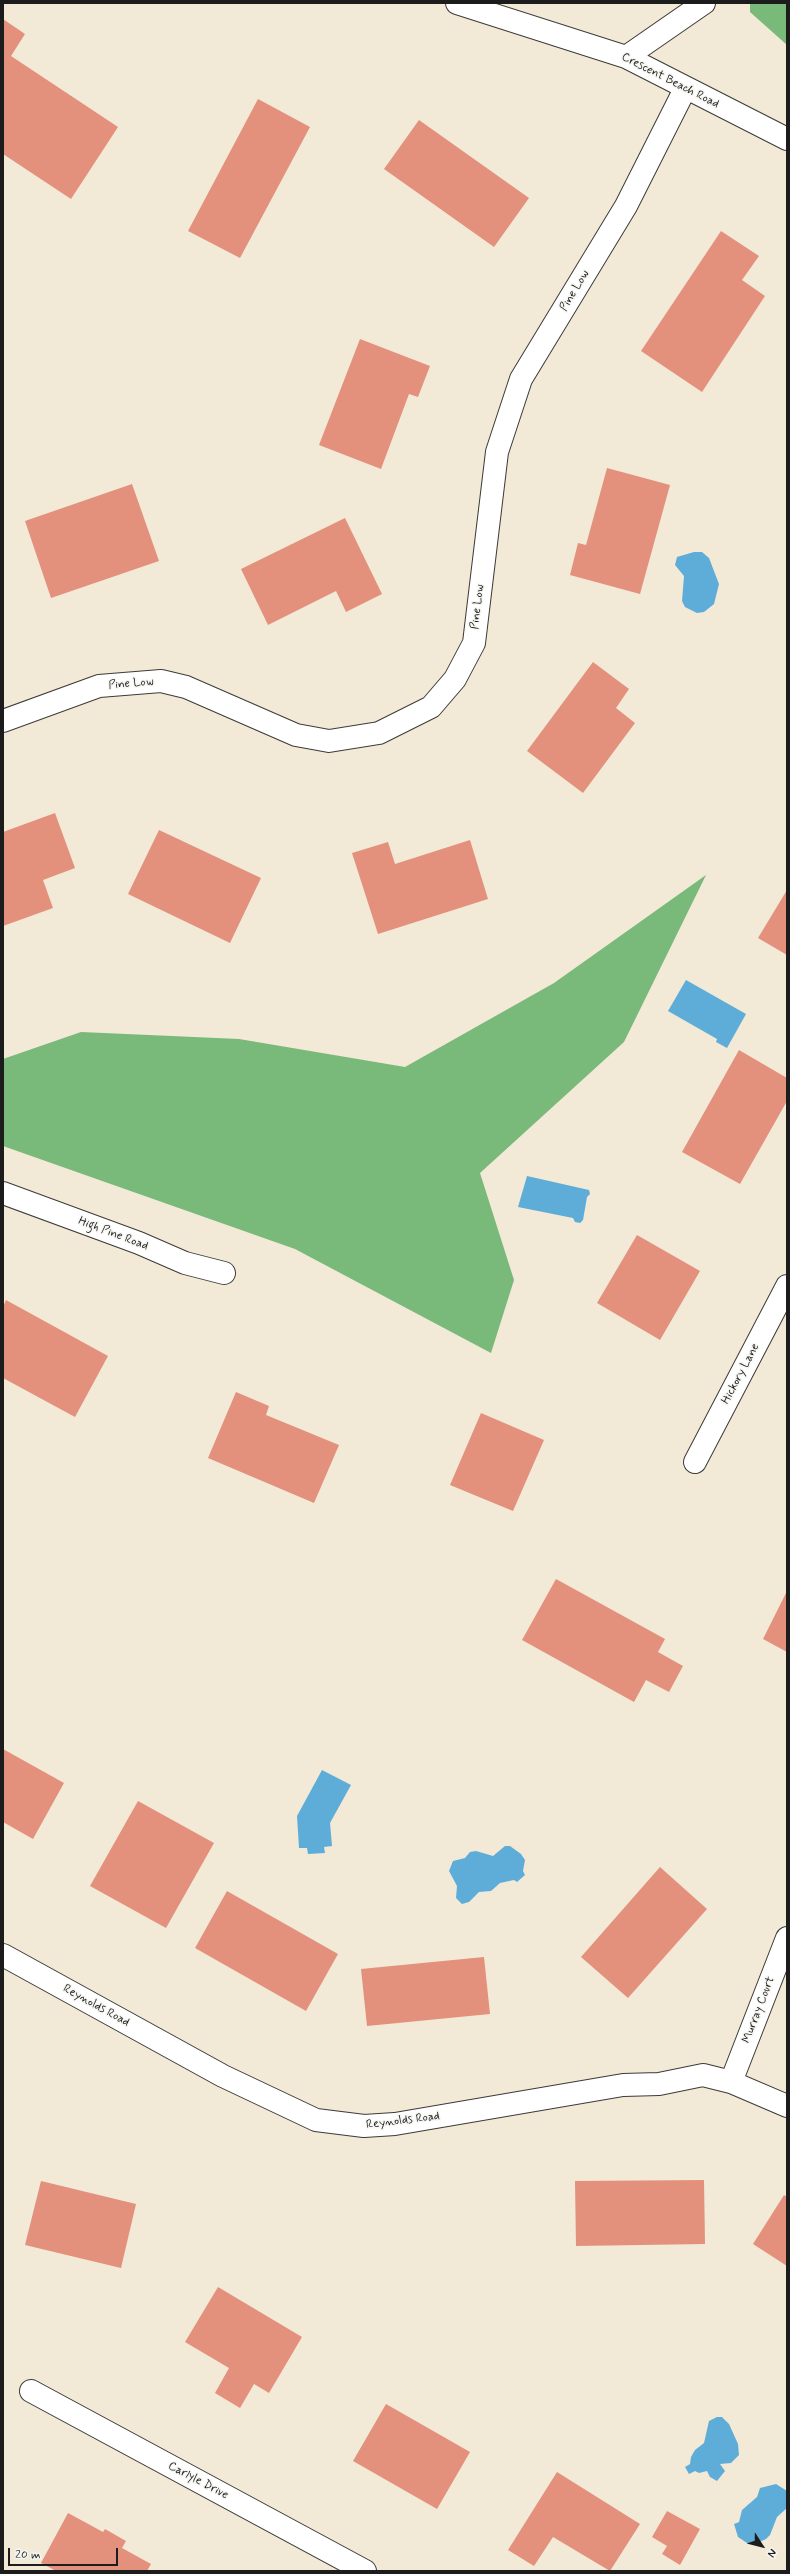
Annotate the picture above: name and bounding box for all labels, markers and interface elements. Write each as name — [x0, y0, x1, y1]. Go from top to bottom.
street label: Crescent Beach Road — [619, 50, 721, 112]
street label: Pine Low — [557, 268, 593, 314]
street label: Pine Low — [468, 584, 488, 630]
street label: Pine Low — [108, 675, 154, 693]
street label: High Pine Road — [76, 1214, 150, 1254]
street label: Hickory Lane — [719, 1341, 763, 1407]
street label: Murray Court — [740, 1975, 778, 2045]
street label: Reynolds Road — [60, 1982, 132, 2030]
street label: Reynolds Road — [365, 2109, 441, 2133]
street label: Carlyle Drive — [165, 2459, 231, 2503]
north arrow — [742, 2526, 782, 2566]
scale bar — [10, 2540, 120, 2566]
text: N — [764, 2546, 780, 2560]
text: 20 m — [15, 2547, 41, 2563]

